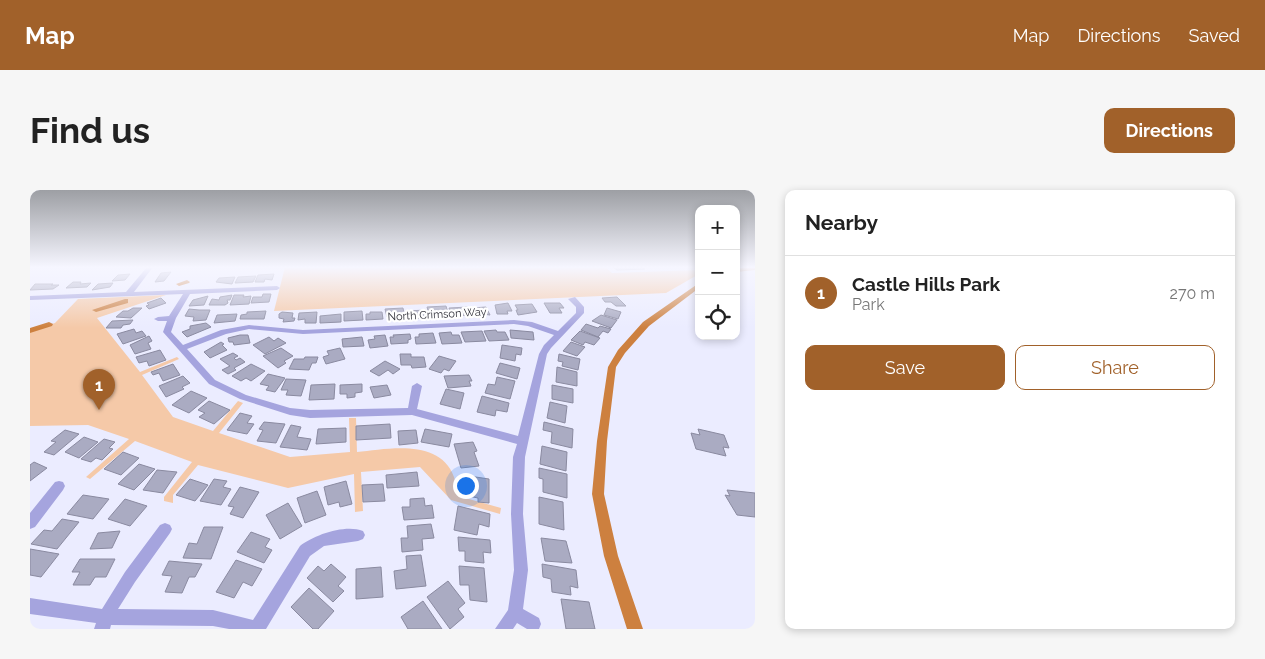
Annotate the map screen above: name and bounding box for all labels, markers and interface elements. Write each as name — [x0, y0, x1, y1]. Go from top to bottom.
text: Map — [25, 21, 75, 50]
text: Map — [1013, 25, 1049, 46]
text: Directions — [1077, 25, 1161, 46]
text: Saved — [1189, 25, 1240, 46]
button: Directions — [1104, 108, 1235, 153]
text: Find us — [30, 110, 150, 151]
map controls — [695, 205, 740, 340]
button: + — [695, 205, 740, 250]
text: Nearby — [805, 210, 878, 235]
button: − — [695, 250, 740, 295]
text: Castle Hills Park — [852, 273, 1000, 295]
text: 1 — [817, 284, 825, 303]
text: 270 m — [1170, 284, 1215, 303]
button: locate — [695, 295, 740, 340]
text: Park — [852, 295, 885, 314]
street label: North Crimson Way — [387, 305, 487, 324]
button: Save — [805, 345, 1005, 390]
button: Share — [1015, 345, 1215, 390]
pin: 1 — [83, 369, 115, 410]
your location — [453, 473, 479, 499]

